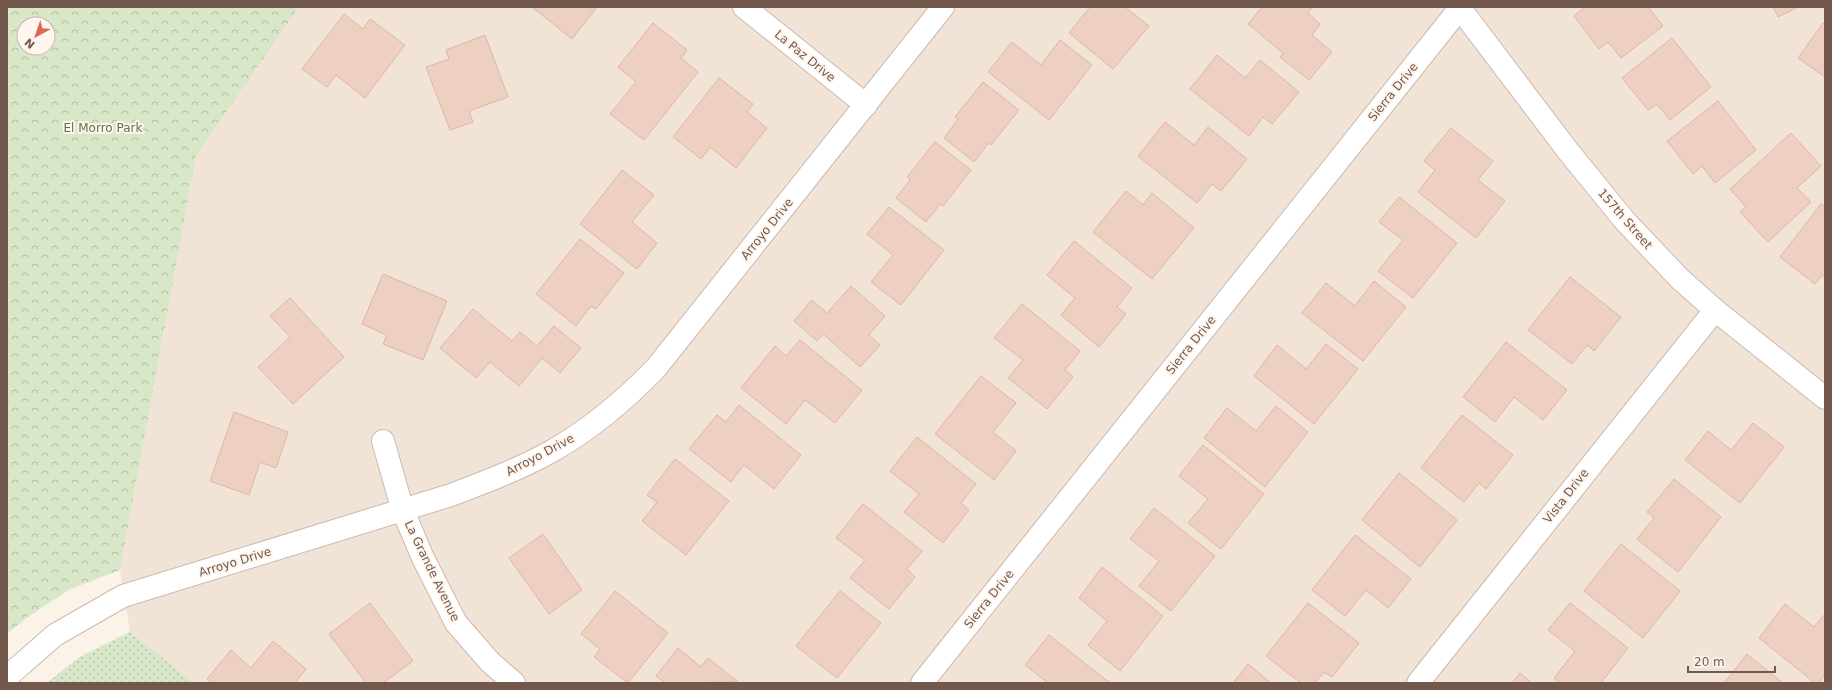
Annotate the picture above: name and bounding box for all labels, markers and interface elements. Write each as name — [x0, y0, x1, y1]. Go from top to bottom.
north arrow — [16, 16, 56, 56]
street label: La Paz Drive — [772, 27, 838, 85]
text: N — [22, 35, 38, 51]
street label: Sierra Drive — [1365, 60, 1421, 124]
park label: El Morro Park — [64, 121, 142, 135]
street label: 157th Street — [1595, 186, 1655, 252]
street label: Arroyo Drive — [738, 195, 796, 263]
street label: Sierra Drive — [1163, 313, 1219, 377]
street label: Arroyo Drive — [504, 431, 576, 479]
street label: Vista Drive — [1540, 466, 1592, 526]
street label: La Grande Avenue — [401, 518, 463, 624]
street label: Arroyo Drive — [197, 544, 273, 580]
street label: Sierra Drive — [961, 567, 1017, 631]
scale bar — [1688, 648, 1775, 674]
text: 20 m — [1694, 655, 1725, 669]

